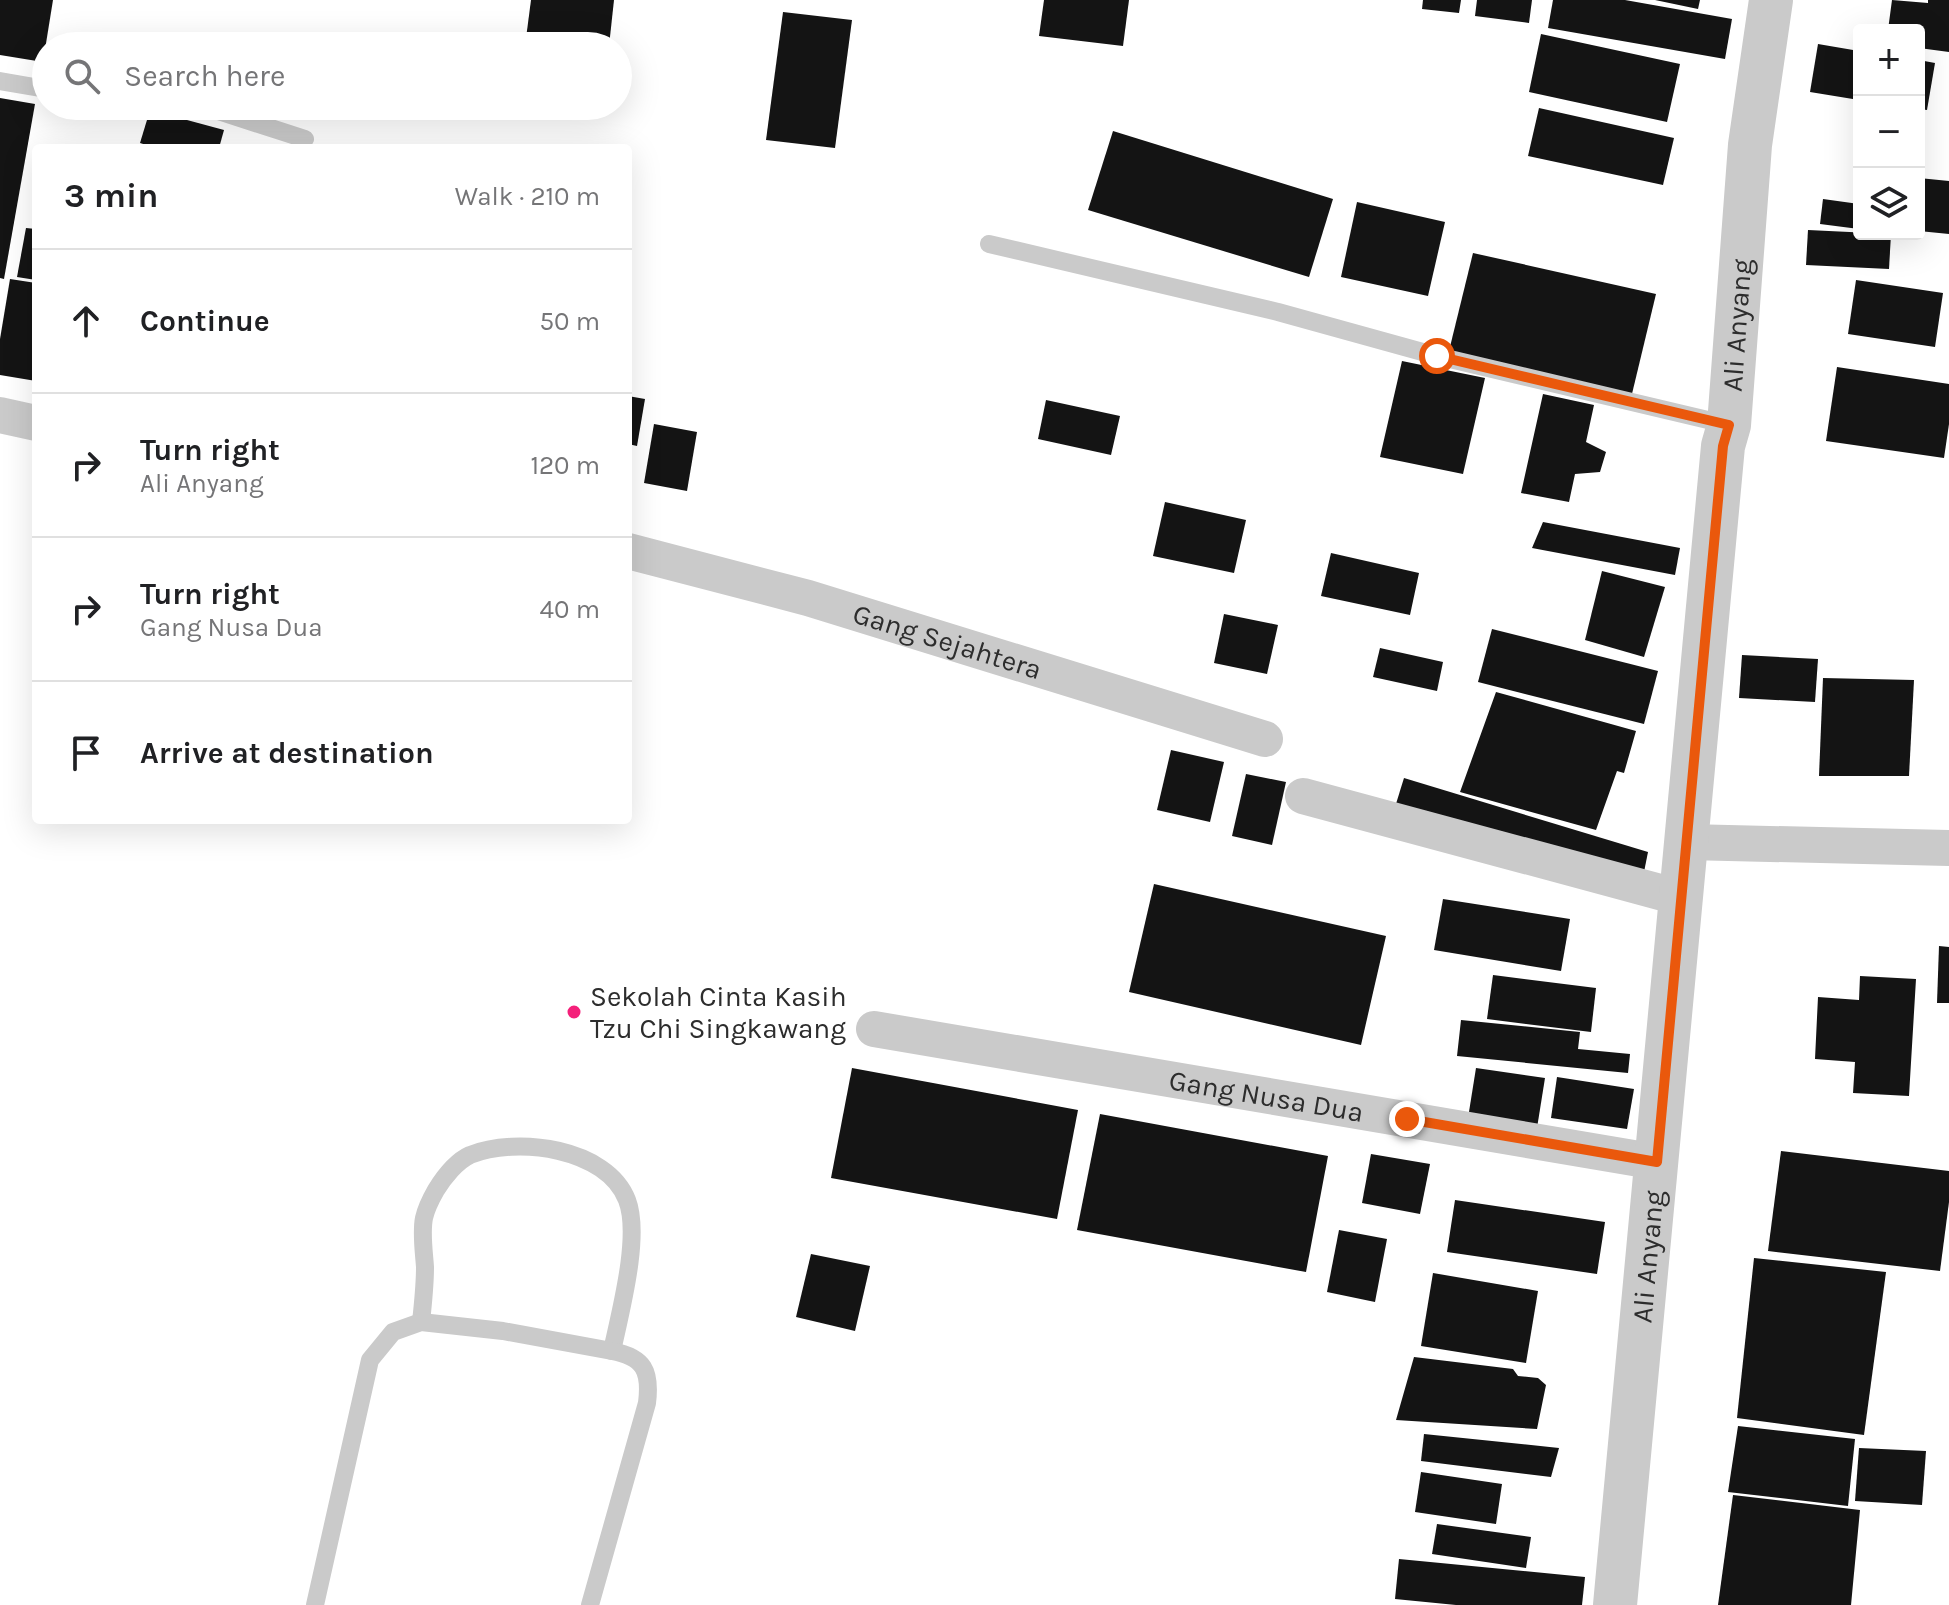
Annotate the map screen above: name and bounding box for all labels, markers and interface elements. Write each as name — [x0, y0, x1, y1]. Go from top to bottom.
map controls — [1853, 24, 1925, 240]
button: + — [1853, 24, 1925, 96]
search box — [32, 32, 632, 120]
icon: search — [60, 54, 104, 98]
text: Search here — [124, 58, 285, 94]
button: − — [1853, 96, 1925, 168]
button: layers — [1853, 168, 1925, 240]
text: 3 min — [64, 176, 158, 216]
text: Walk · 210 m — [455, 181, 600, 212]
street label: Ali Anyang — [1715, 257, 1758, 393]
icon: ahead — [64, 299, 108, 343]
text: Continue — [140, 303, 270, 339]
text: 50 m — [539, 306, 600, 337]
route start — [1419, 338, 1455, 374]
text: Turn right — [140, 432, 280, 468]
icon: right — [64, 443, 108, 487]
text: 120 m — [530, 450, 600, 481]
text: Ali Anyang — [140, 468, 264, 499]
text: Turn right — [140, 576, 280, 612]
icon: right — [64, 587, 108, 631]
text: 40 m — [540, 594, 600, 625]
street label: Gang Sejahtera — [849, 596, 1046, 686]
text: Gang Nusa Dua — [140, 612, 323, 643]
icon: arrive — [64, 731, 108, 775]
text: Arrive at destination — [140, 735, 434, 771]
place label: Sekolah Cinta Kasih Tzu Chi Singkawang — [590, 980, 847, 1045]
marker: Sekolah Cinta Kasih Tzu Chi Singkawang — [565, 1003, 583, 1021]
street label: Gang Nusa Dua — [1167, 1063, 1366, 1128]
route end — [1389, 1101, 1425, 1137]
street label: Ali Anyang — [1625, 1189, 1670, 1324]

